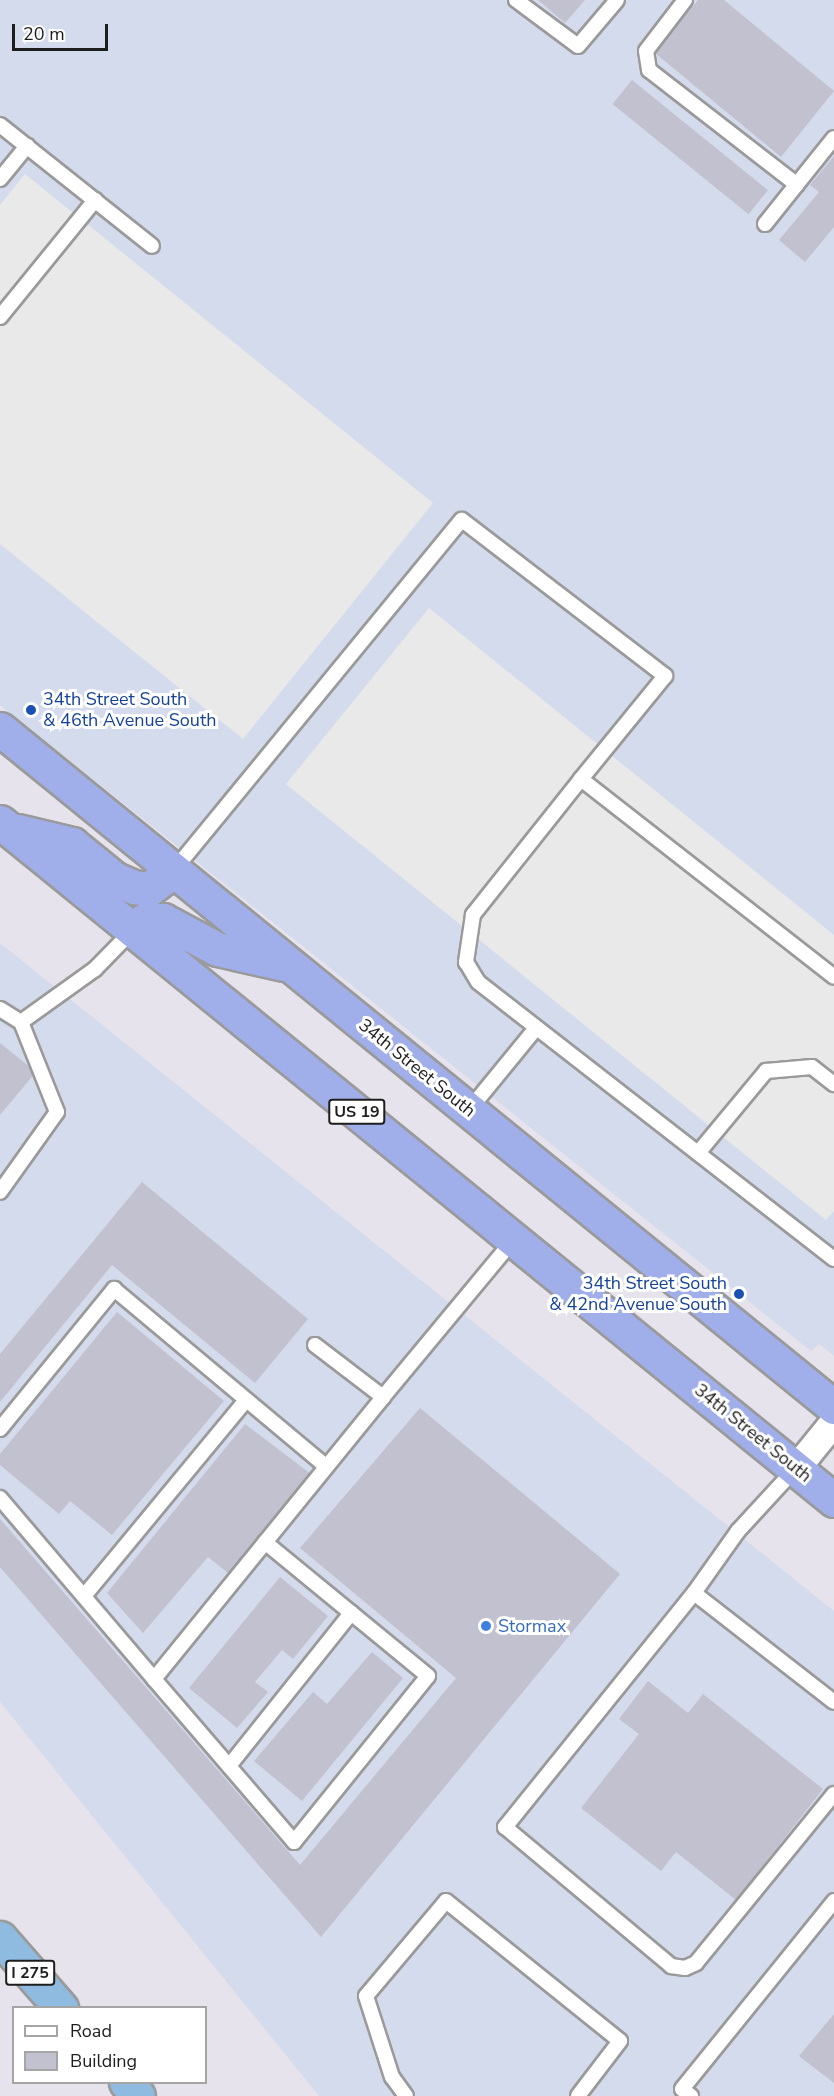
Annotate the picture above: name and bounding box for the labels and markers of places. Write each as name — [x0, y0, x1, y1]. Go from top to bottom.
place label: 34th Street South & 46th Avenue South — [43, 689, 216, 732]
marker: 34th Street South & 46th Avenue South — [24, 703, 38, 717]
place label: 34th Street South & 42nd Avenue South — [549, 1273, 727, 1316]
marker: 34th Street South & 42nd Avenue South — [732, 1287, 746, 1301]
place label: Stormax — [498, 1615, 566, 1637]
marker: Stormax — [479, 1619, 493, 1633]

